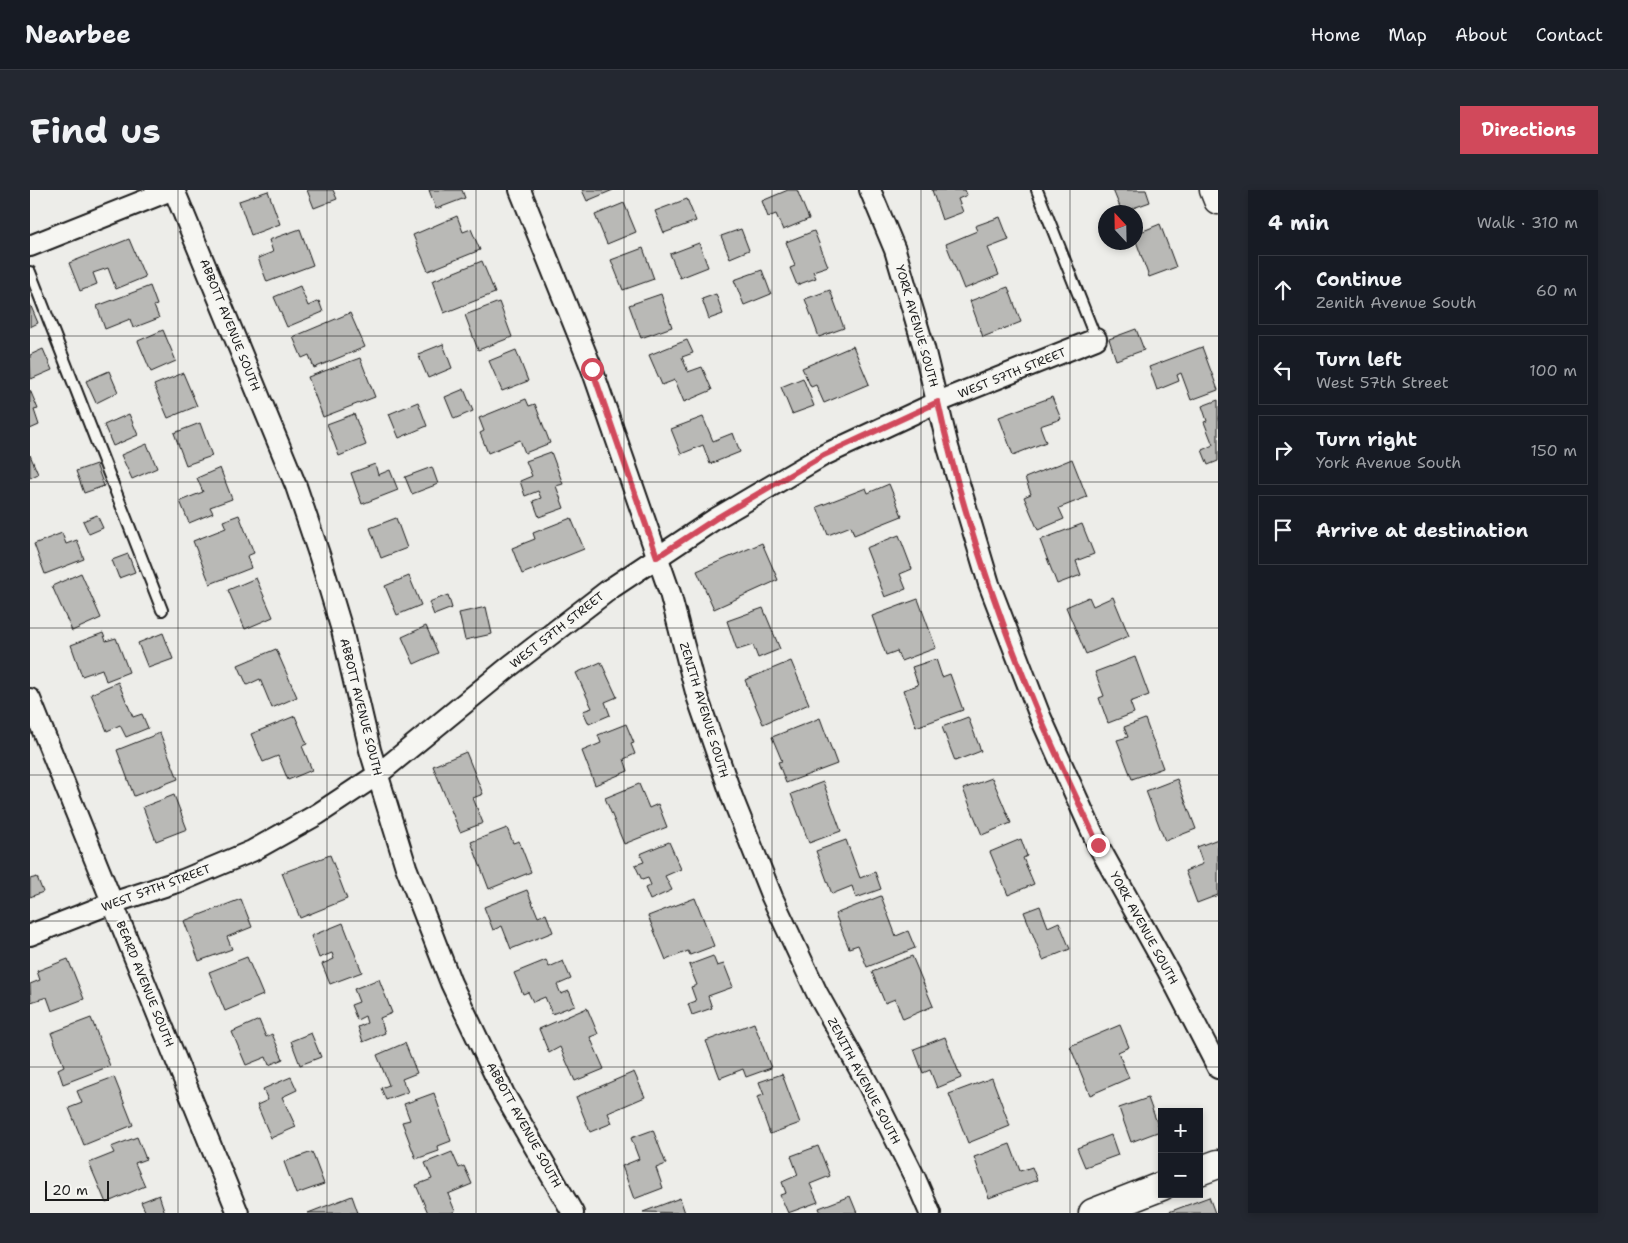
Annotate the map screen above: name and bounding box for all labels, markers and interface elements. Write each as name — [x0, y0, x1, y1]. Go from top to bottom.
text: Nearbee — [25, 19, 131, 51]
text: Home — [1311, 23, 1360, 47]
text: Map — [1388, 23, 1427, 47]
text: About — [1455, 23, 1508, 47]
text: Contact — [1536, 23, 1603, 47]
button: Directions — [1460, 106, 1598, 154]
text: Find us — [30, 107, 161, 154]
north arrow — [1098, 205, 1143, 250]
text: 4 min — [1268, 209, 1329, 237]
text: Walk · 310 m — [1477, 212, 1578, 233]
street label: ABBOTT AVENUE SOUTH — [196, 257, 264, 394]
street label: YORK AVENUE SOUTH — [892, 263, 942, 389]
text: Continue — [1316, 267, 1402, 292]
icon: ahead — [1269, 276, 1297, 304]
text: 60 m — [1536, 280, 1577, 301]
text: Zenith Avenue South — [1316, 292, 1476, 313]
street label: WEST 57TH STREET — [956, 344, 1069, 402]
text: Turn left — [1316, 347, 1402, 372]
icon: left — [1269, 356, 1297, 384]
route start — [581, 358, 604, 381]
text: 100 m — [1529, 360, 1577, 381]
text: West 57th Street — [1316, 372, 1449, 393]
text: Turn right — [1316, 427, 1417, 452]
icon: right — [1269, 436, 1297, 464]
text: 150 m — [1530, 440, 1577, 461]
text: York Avenue South — [1316, 452, 1461, 473]
icon: arrive — [1269, 516, 1297, 544]
text: Arrive at destination — [1316, 518, 1528, 543]
street label: WEST 57TH STREET — [507, 588, 608, 672]
street label: ABBOTT AVENUE SOUTH — [336, 637, 386, 778]
street label: ZENITH AVENUE SOUTH — [676, 640, 732, 780]
route end — [1087, 834, 1110, 857]
street label: WEST 57TH STREET — [99, 861, 213, 915]
street label: YORK AVENUE SOUTH — [1106, 869, 1182, 987]
street label: BEARD AVENUE SOUTH — [112, 919, 178, 1050]
street label: ZENITH AVENUE SOUTH — [824, 1015, 904, 1147]
street label: ABBOTT AVENUE SOUTH — [483, 1059, 565, 1191]
map controls — [1158, 1108, 1203, 1198]
button: + — [1158, 1108, 1203, 1153]
button: − — [1158, 1153, 1203, 1198]
scale bar — [45, 1178, 109, 1201]
text: 20 m — [52, 1181, 88, 1199]

